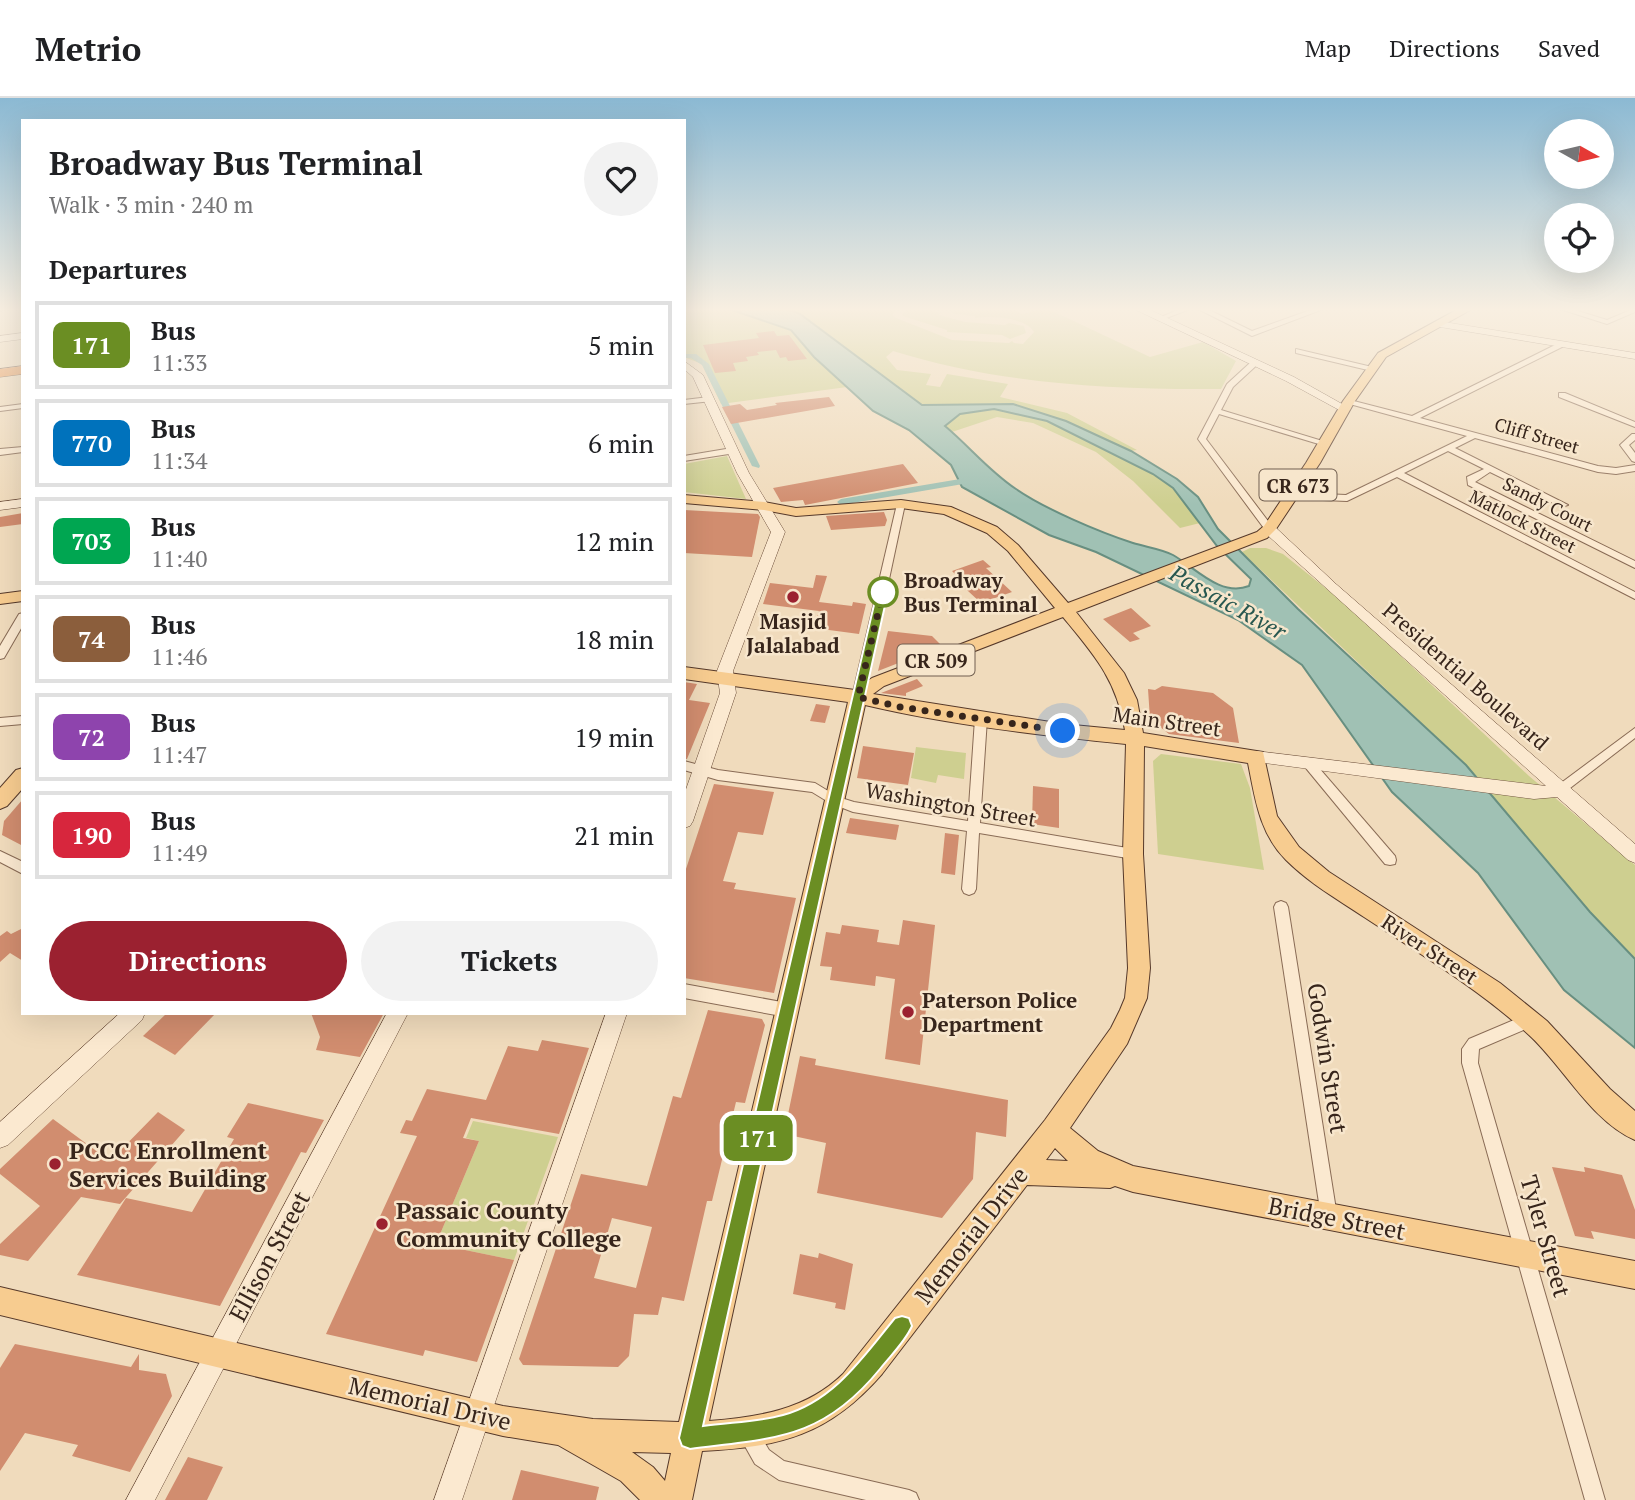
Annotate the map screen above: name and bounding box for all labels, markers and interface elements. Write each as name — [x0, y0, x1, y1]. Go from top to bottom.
text: Metrio — [35, 27, 141, 70]
text: Map — [1305, 32, 1351, 64]
text: Directions — [1389, 32, 1500, 64]
text: Saved — [1538, 32, 1600, 64]
north arrow — [1544, 119, 1614, 189]
map controls — [1544, 119, 1614, 273]
text: Broadway Bus Terminal — [49, 141, 423, 184]
button: heart — [584, 142, 658, 216]
text: Walk · 3 min · 240 m — [49, 189, 253, 220]
button: locate — [1544, 203, 1614, 273]
text: Departures — [49, 252, 187, 286]
text: Bus — [151, 313, 196, 347]
text: 5 min — [588, 328, 654, 362]
text: 171 — [71, 329, 112, 361]
text: 11:33 — [151, 347, 208, 378]
text: Bus — [151, 411, 196, 445]
street label: Cliff Street — [1492, 411, 1582, 459]
text: 6 min — [588, 426, 654, 460]
text: 770 — [71, 427, 112, 459]
text: 11:34 — [151, 445, 208, 476]
road number: CR 673 — [1260, 470, 1336, 500]
street label: Sandy Court — [1499, 471, 1597, 537]
street label: Matlock Street — [1466, 484, 1581, 558]
text: Bus — [151, 509, 196, 543]
text: 12 min — [574, 524, 654, 558]
text: 703 — [71, 525, 112, 557]
text: 11:40 — [151, 543, 208, 574]
water label: Passaic River — [1163, 557, 1293, 647]
place label: Broadway Bus Terminal — [904, 566, 1038, 618]
marker: Broadway Bus Terminal — [868, 577, 898, 607]
marker: Masjid Jalalabad — [785, 589, 801, 605]
street label: Presidential Boulevard — [1377, 596, 1555, 756]
text: Bus — [151, 607, 196, 641]
place label: Masjid Jalalabad — [746, 607, 840, 659]
text: 18 min — [574, 622, 654, 656]
text: 74 — [78, 623, 105, 655]
text: 11:46 — [151, 641, 208, 672]
road number: CR 509 — [898, 645, 974, 676]
street label: Main Street — [1111, 700, 1223, 742]
text: Bus — [151, 705, 196, 739]
your location — [1045, 713, 1080, 748]
text: 19 min — [574, 720, 654, 754]
text: 72 — [78, 721, 105, 753]
text: 11:47 — [151, 739, 208, 770]
street label: Washington Street — [863, 775, 1039, 833]
text: Bus — [151, 803, 196, 837]
text: 21 min — [574, 818, 654, 852]
text: 190 — [71, 819, 112, 851]
text: 11:49 — [151, 837, 208, 868]
street label: River Street — [1376, 907, 1484, 991]
button: Directions — [49, 921, 347, 1001]
button: Tickets — [361, 921, 658, 1001]
street label: Godwin Street — [1300, 980, 1356, 1136]
place label: Paterson Police Department — [922, 986, 1077, 1038]
marker: Paterson Police Department — [900, 1004, 916, 1020]
line badge: 171 — [718, 1115, 798, 1161]
text: 171 — [738, 1122, 778, 1154]
place label: PCCC Enrollment Services Building — [69, 1134, 267, 1194]
marker: PCCC Enrollment Services Building — [47, 1156, 63, 1172]
street label: Memorial Drive — [907, 1160, 1035, 1310]
street label: Tyler Street — [1513, 1171, 1579, 1301]
street label: Ellison Street — [221, 1185, 317, 1327]
street label: Bridge Street — [1266, 1189, 1408, 1247]
place label: Passaic County Community College — [396, 1194, 621, 1254]
marker: Passaic County Community College — [374, 1216, 390, 1232]
street label: Memorial Drive — [346, 1369, 514, 1437]

